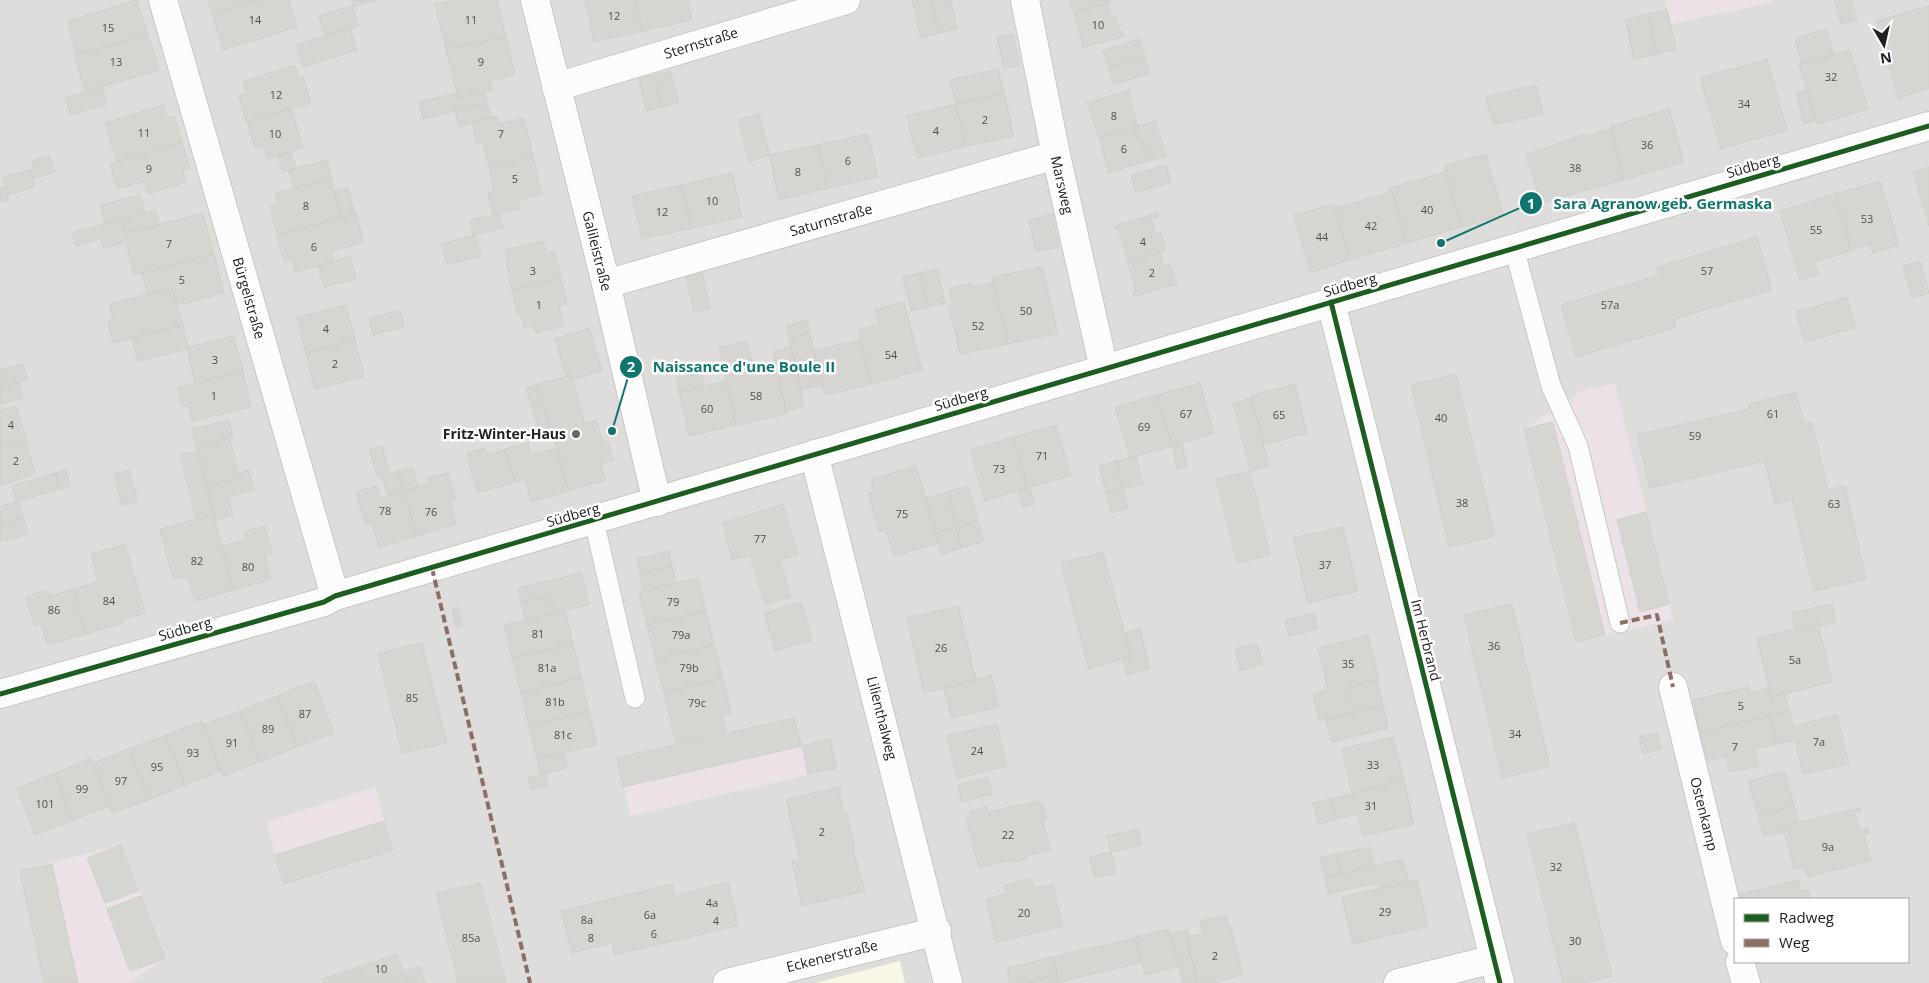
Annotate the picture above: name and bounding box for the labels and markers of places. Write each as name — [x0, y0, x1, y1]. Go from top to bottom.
callout: Sara Agranow geb. Germaska — [1518, 188, 1782, 218]
callout: Naissance d'une Boule II — [618, 352, 846, 382]
place label: Fritz-Winter-Haus — [443, 424, 566, 443]
marker: Fritz-Winter-Haus — [570, 428, 582, 440]

